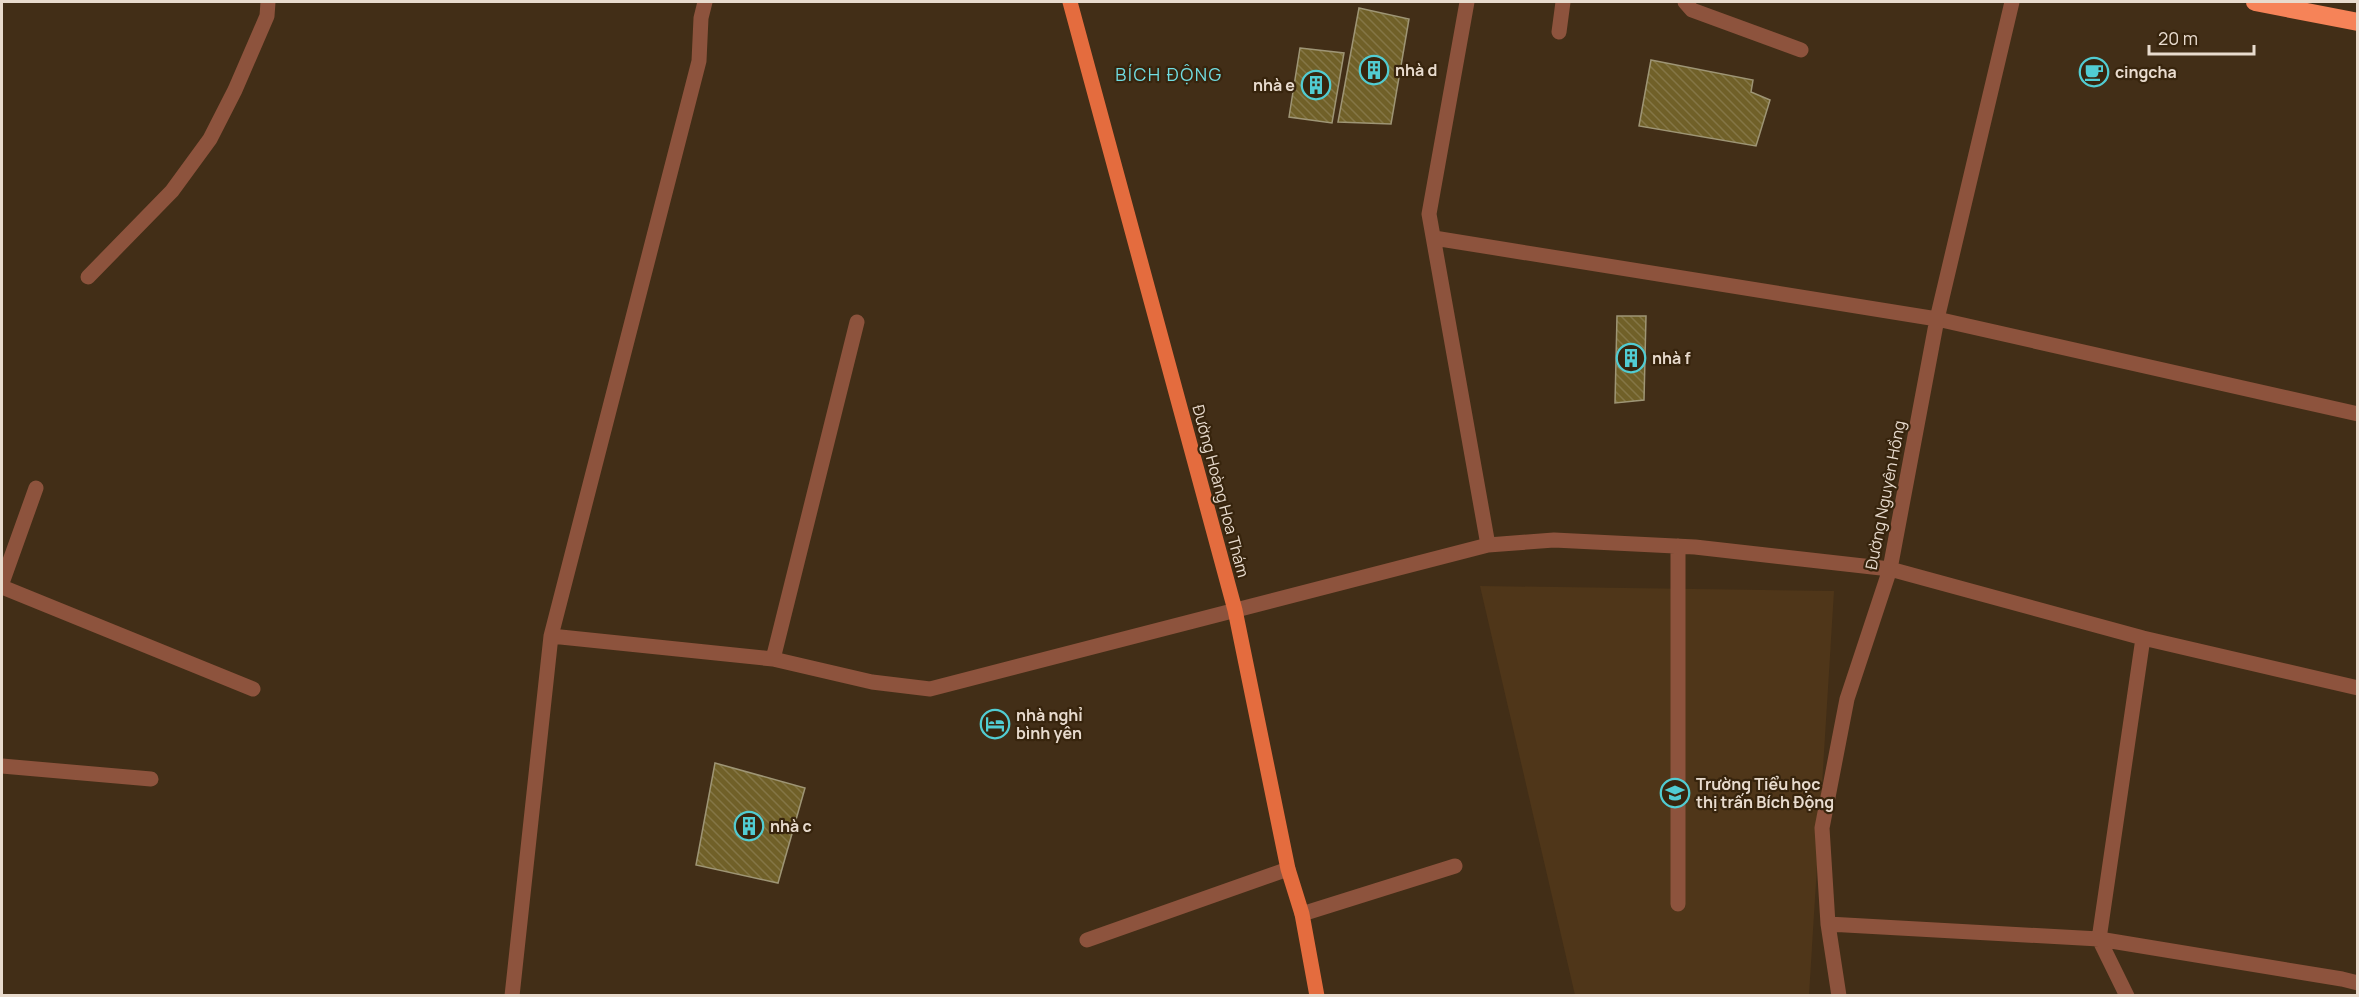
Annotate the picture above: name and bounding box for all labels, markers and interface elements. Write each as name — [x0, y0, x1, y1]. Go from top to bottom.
scale bar — [2149, 18, 2254, 56]
text: 20 m — [2158, 26, 2198, 50]
building icon: nhà d — [1358, 54, 1390, 86]
cafe icon: cingcha — [2078, 56, 2110, 88]
place label: nhà d — [1395, 59, 1437, 81]
place label: cingcha — [2115, 61, 2177, 83]
district label: BÍCH ĐỘNG — [1115, 62, 1223, 86]
building icon: nhà e — [1300, 69, 1332, 101]
place label: nhà e — [1253, 74, 1295, 96]
building icon: nhà f — [1615, 342, 1647, 374]
place label: nhà f — [1652, 347, 1690, 369]
street label: Đường Hoàng Hoa Thám — [1187, 402, 1255, 580]
street label: Đường Nguyên Hồng — [1860, 418, 1910, 572]
place label: nhà nghỉ bình yên — [1016, 704, 1083, 744]
hotel icon: nhà nghỉ bình yên — [979, 708, 1011, 740]
place label: Trường Tiểu học thị trấn Bích Động — [1696, 773, 1834, 813]
school or university icon: Trường Tiểu học thị trấn Bích Động — [1659, 777, 1691, 809]
building icon: nhà c — [733, 810, 765, 842]
place label: nhà c — [770, 815, 812, 837]

